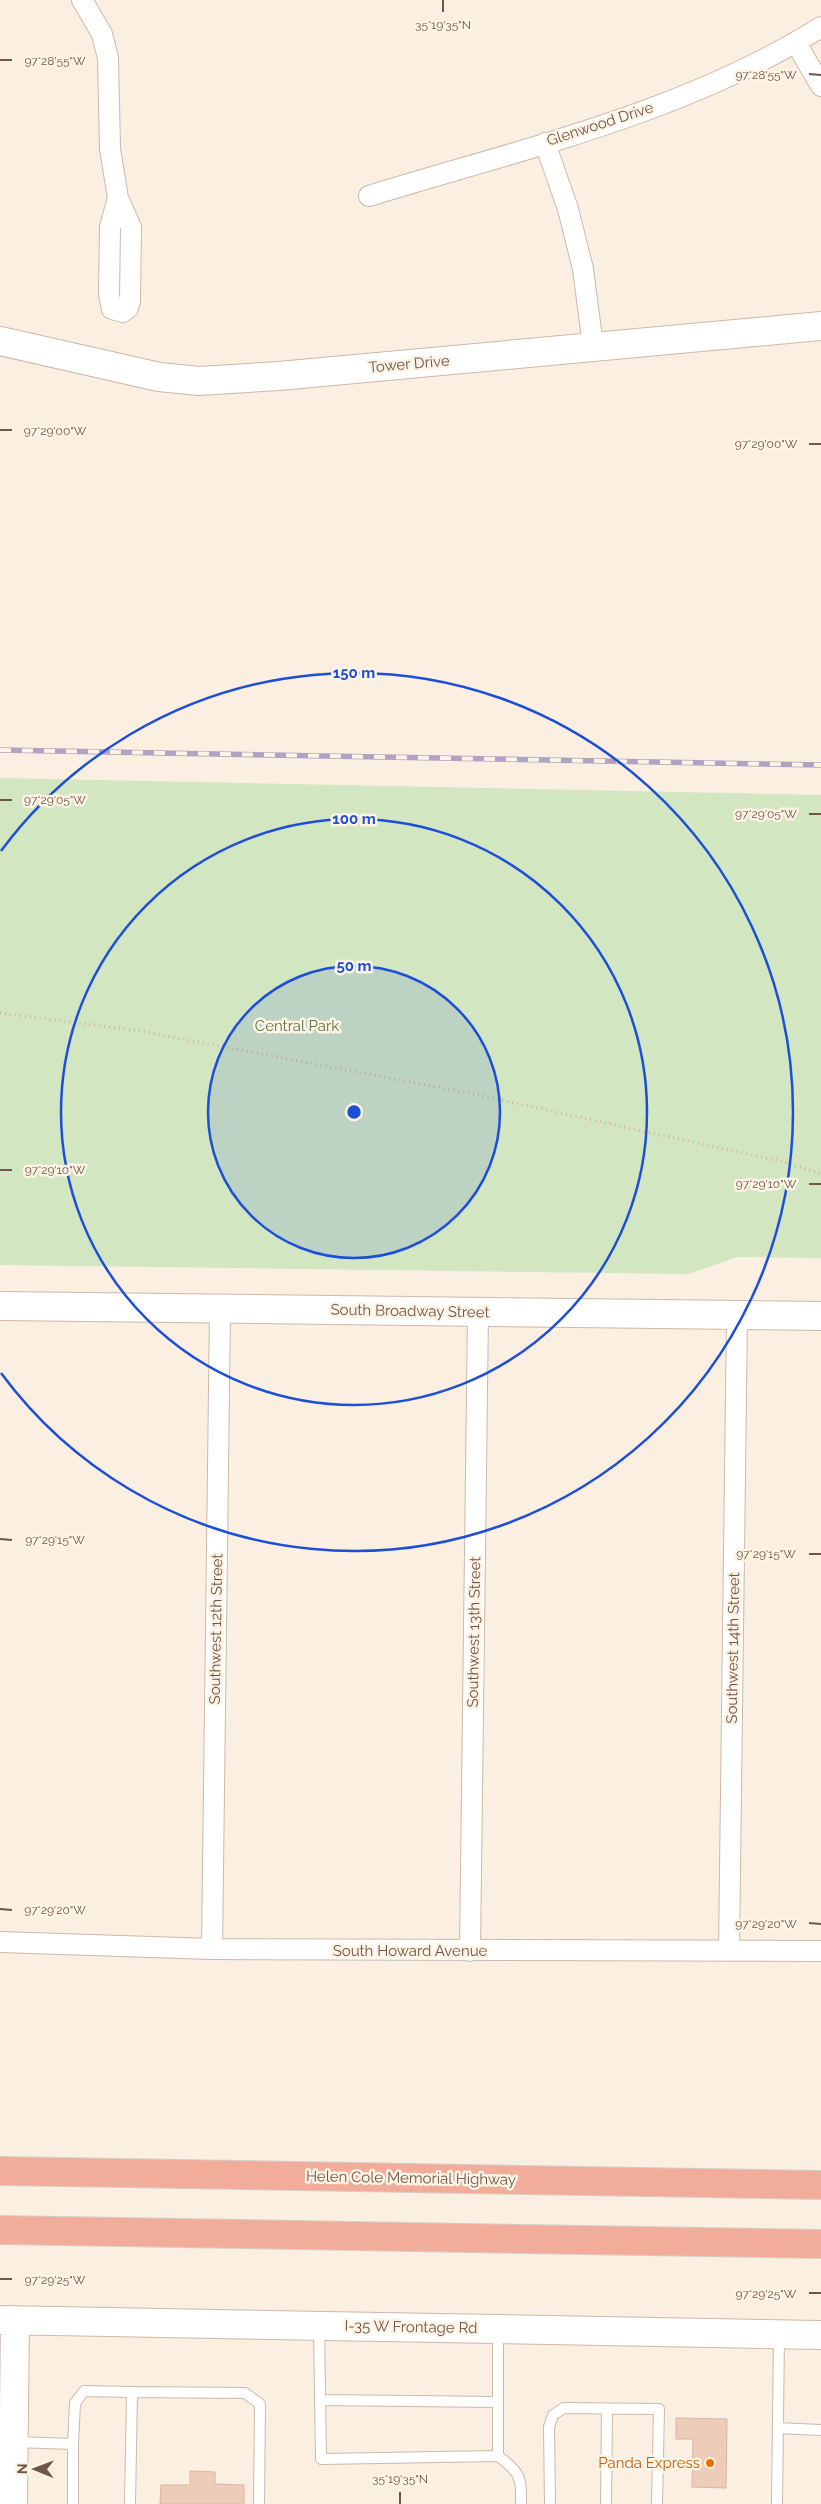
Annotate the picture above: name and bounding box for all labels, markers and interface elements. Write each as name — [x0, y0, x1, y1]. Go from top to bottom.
text: 35°19'35"N — [415, 18, 471, 32]
text: 97°28'55"W — [24, 54, 86, 68]
text: 97°28'55"W — [735, 68, 797, 82]
street label: Glenwood Drive — [544, 98, 656, 150]
street label: Tower Drive — [368, 351, 451, 377]
text: 97°29'00"W — [24, 424, 87, 438]
text: 97°29'00"W — [735, 437, 798, 451]
text: 150 m — [333, 664, 375, 682]
text: 97°29'05"W — [24, 793, 86, 807]
text: 97°29'05"W — [735, 807, 797, 821]
text: 100 m — [332, 810, 376, 828]
text: 50 m — [336, 957, 372, 975]
park label: Central Park — [255, 1017, 339, 1035]
centre of rings — [345, 1103, 363, 1121]
text: 97°29'10"W — [25, 1163, 86, 1177]
text: 97°29'10"W — [736, 1177, 797, 1191]
street label: South Broadway Street — [330, 1301, 490, 1321]
text: 97°29'15"W — [25, 1533, 85, 1547]
text: 97°29'15"W — [736, 1547, 796, 1561]
street label: Southwest 12th Street — [206, 1553, 226, 1705]
street label: Southwest 13th Street — [464, 1556, 484, 1708]
street label: Southwest 14th Street — [723, 1572, 743, 1724]
text: 97°29'20"W — [24, 1903, 86, 1917]
text: 97°29'20"W — [735, 1917, 797, 1931]
street label: South Howard Avenue — [333, 1942, 488, 1960]
street label: Helen Cole Memorial Highway — [306, 2167, 516, 2189]
text: 97°29'25"W — [25, 2273, 86, 2287]
text: 97°29'25"W — [736, 2287, 797, 2301]
street label: I-35 W Frontage Rd — [344, 2317, 478, 2337]
north arrow — [10, 2444, 60, 2494]
place label: Panda Express — [598, 2454, 700, 2472]
marker: Panda Express — [704, 2457, 716, 2469]
text: N — [14, 2463, 30, 2474]
text: 35°19'35"N — [372, 2472, 428, 2486]

